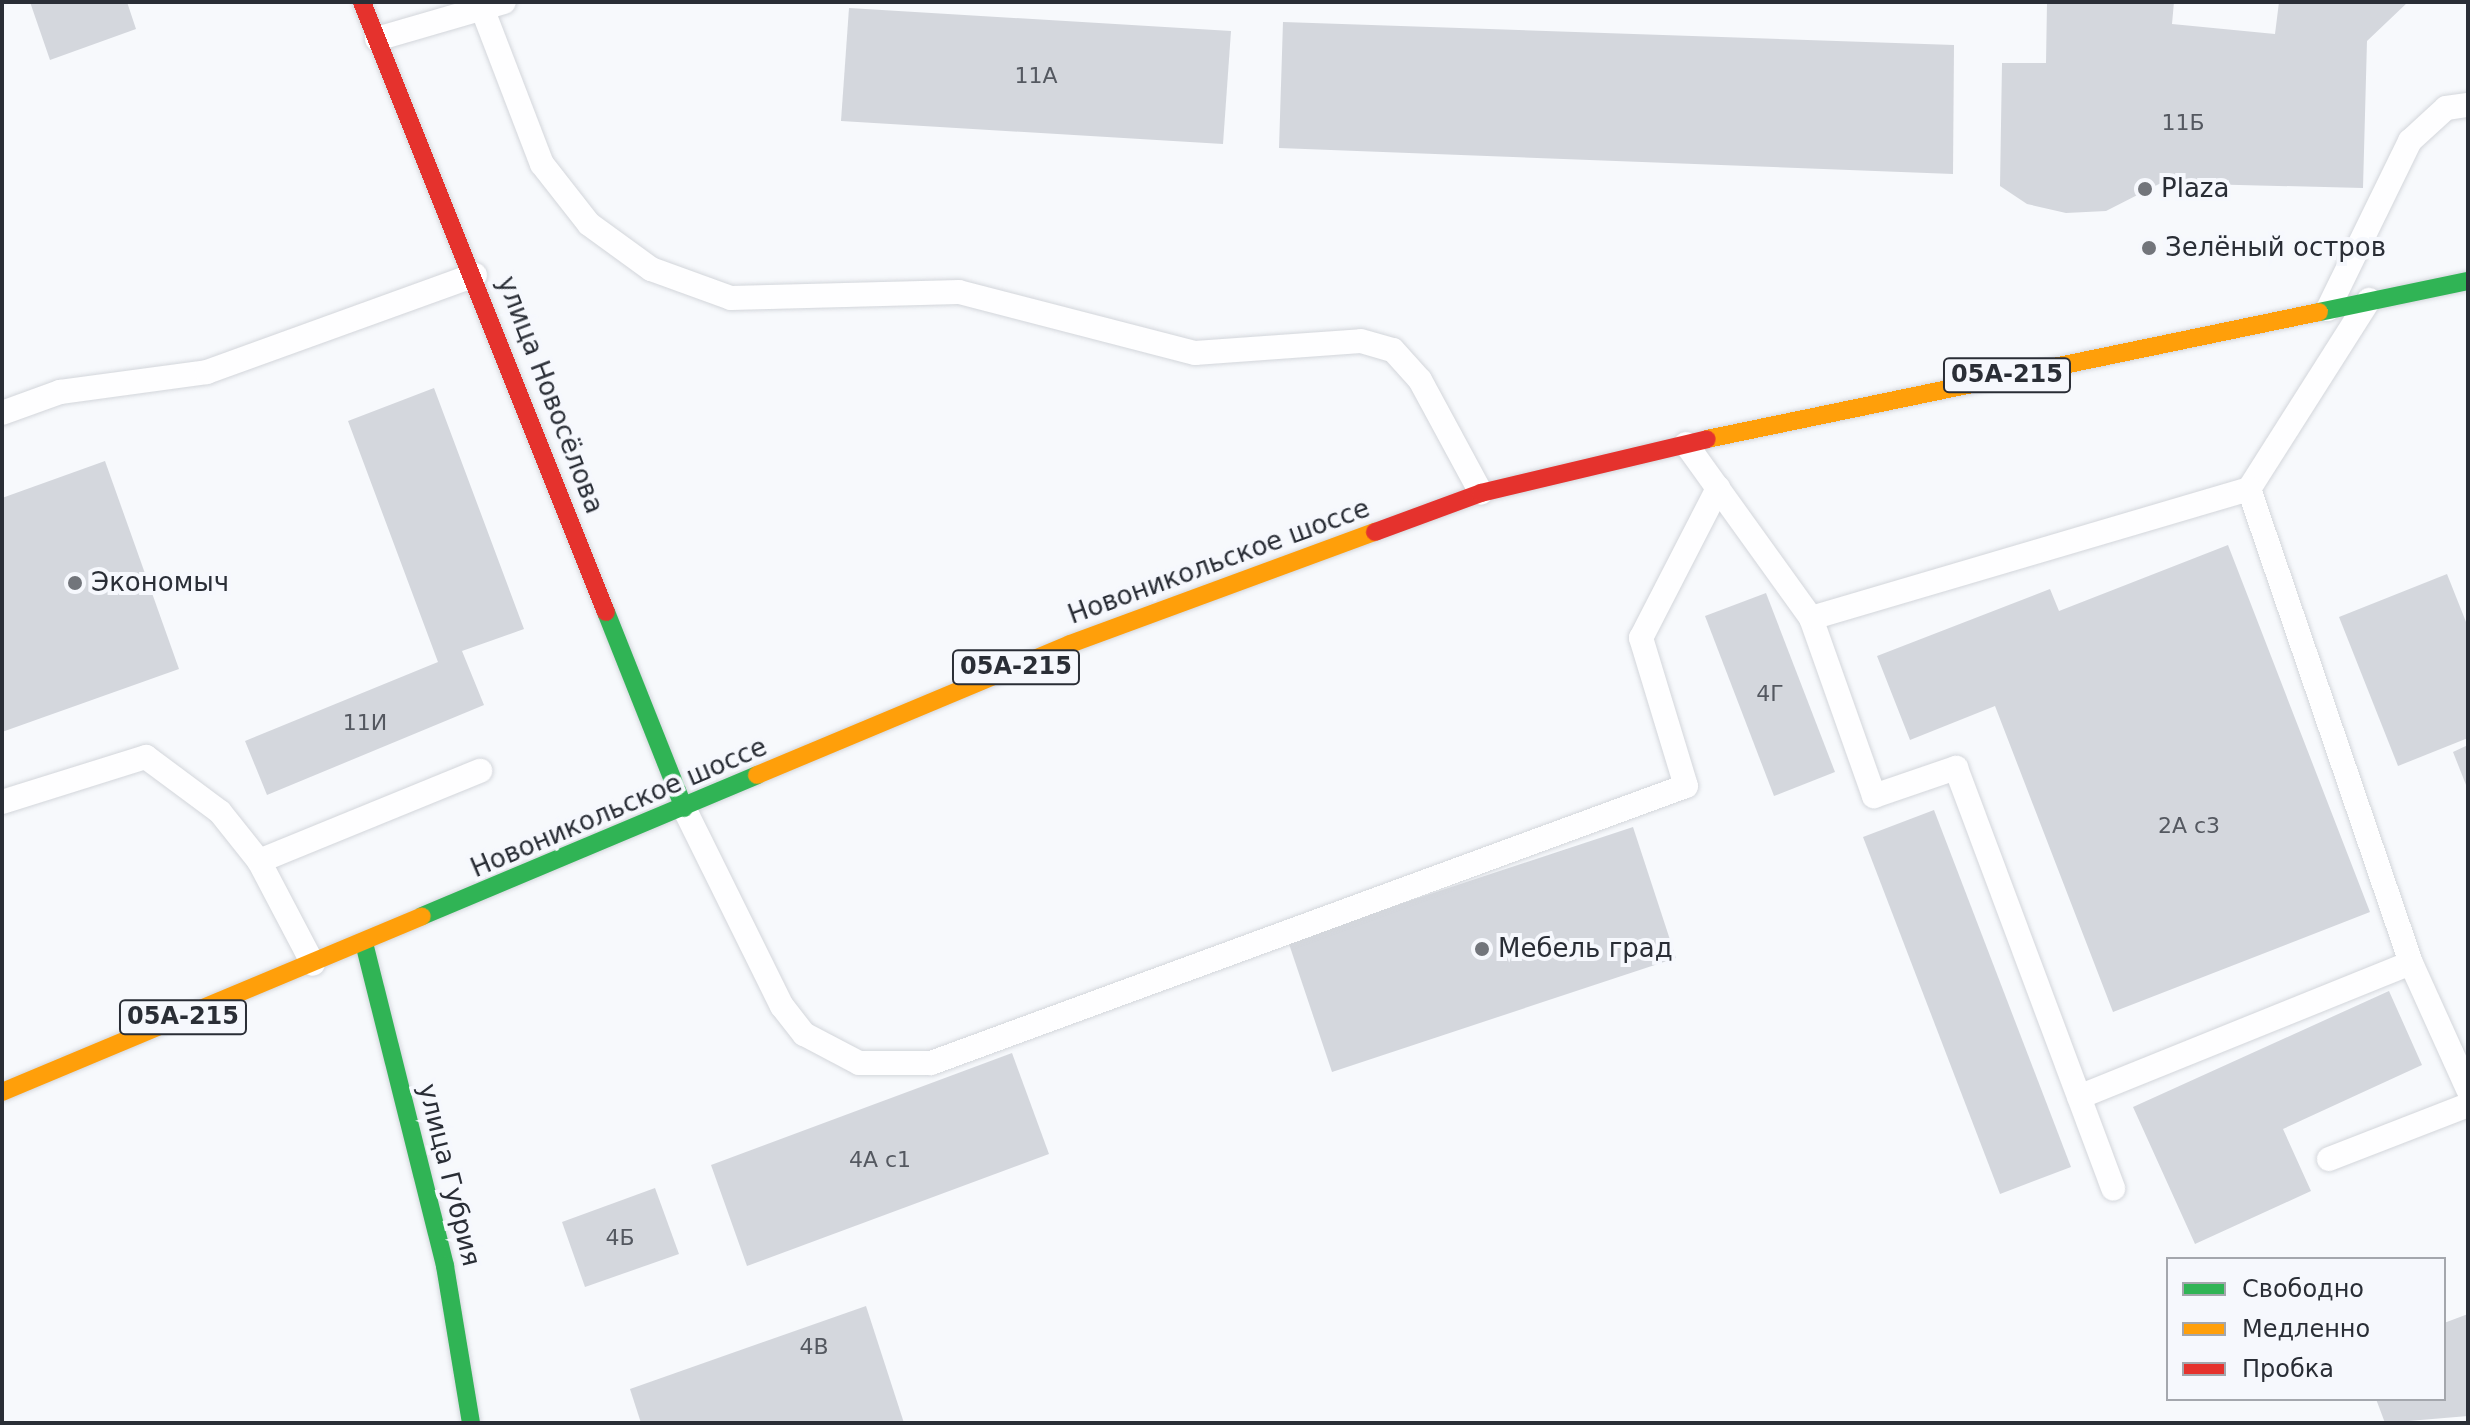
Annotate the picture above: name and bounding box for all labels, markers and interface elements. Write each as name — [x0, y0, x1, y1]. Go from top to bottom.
house number: 11А — [1014, 63, 1058, 89]
house number: 11Б — [2161, 110, 2205, 136]
place label: Plaza — [2161, 173, 2229, 205]
marker: Plaza — [2136, 180, 2154, 198]
place label: Зелёный остров — [2165, 232, 2386, 264]
marker: Зелёный остров — [2140, 239, 2158, 257]
street label: улица Новосёлова — [490, 272, 610, 518]
road number: 05А-215 — [1941, 355, 2073, 395]
street label: Новоникольское шоссе — [1064, 493, 1374, 631]
place label: Экономыч — [91, 567, 229, 599]
marker: Экономыч — [66, 574, 84, 592]
road number: 05А-215 — [950, 647, 1082, 687]
house number: 4Г — [1756, 681, 1784, 707]
house number: 11И — [343, 710, 387, 736]
street label: Новоникольское шоссе — [466, 731, 772, 885]
house number: 2А с3 — [2158, 813, 2220, 839]
place label: Мебель град — [1498, 933, 1673, 965]
marker: Мебель град — [1473, 940, 1491, 958]
road number: 05А-215 — [117, 997, 249, 1037]
street label: улица Губрия — [411, 1080, 487, 1270]
house number: 4А с1 — [849, 1147, 911, 1173]
house number: 4Б — [605, 1225, 635, 1251]
legend — [2166, 1257, 2446, 1401]
text: Свободно — [2242, 1275, 2364, 1303]
text: Медленно — [2242, 1315, 2370, 1343]
house number: 4В — [799, 1334, 829, 1360]
text: Пробка — [2242, 1355, 2334, 1383]

